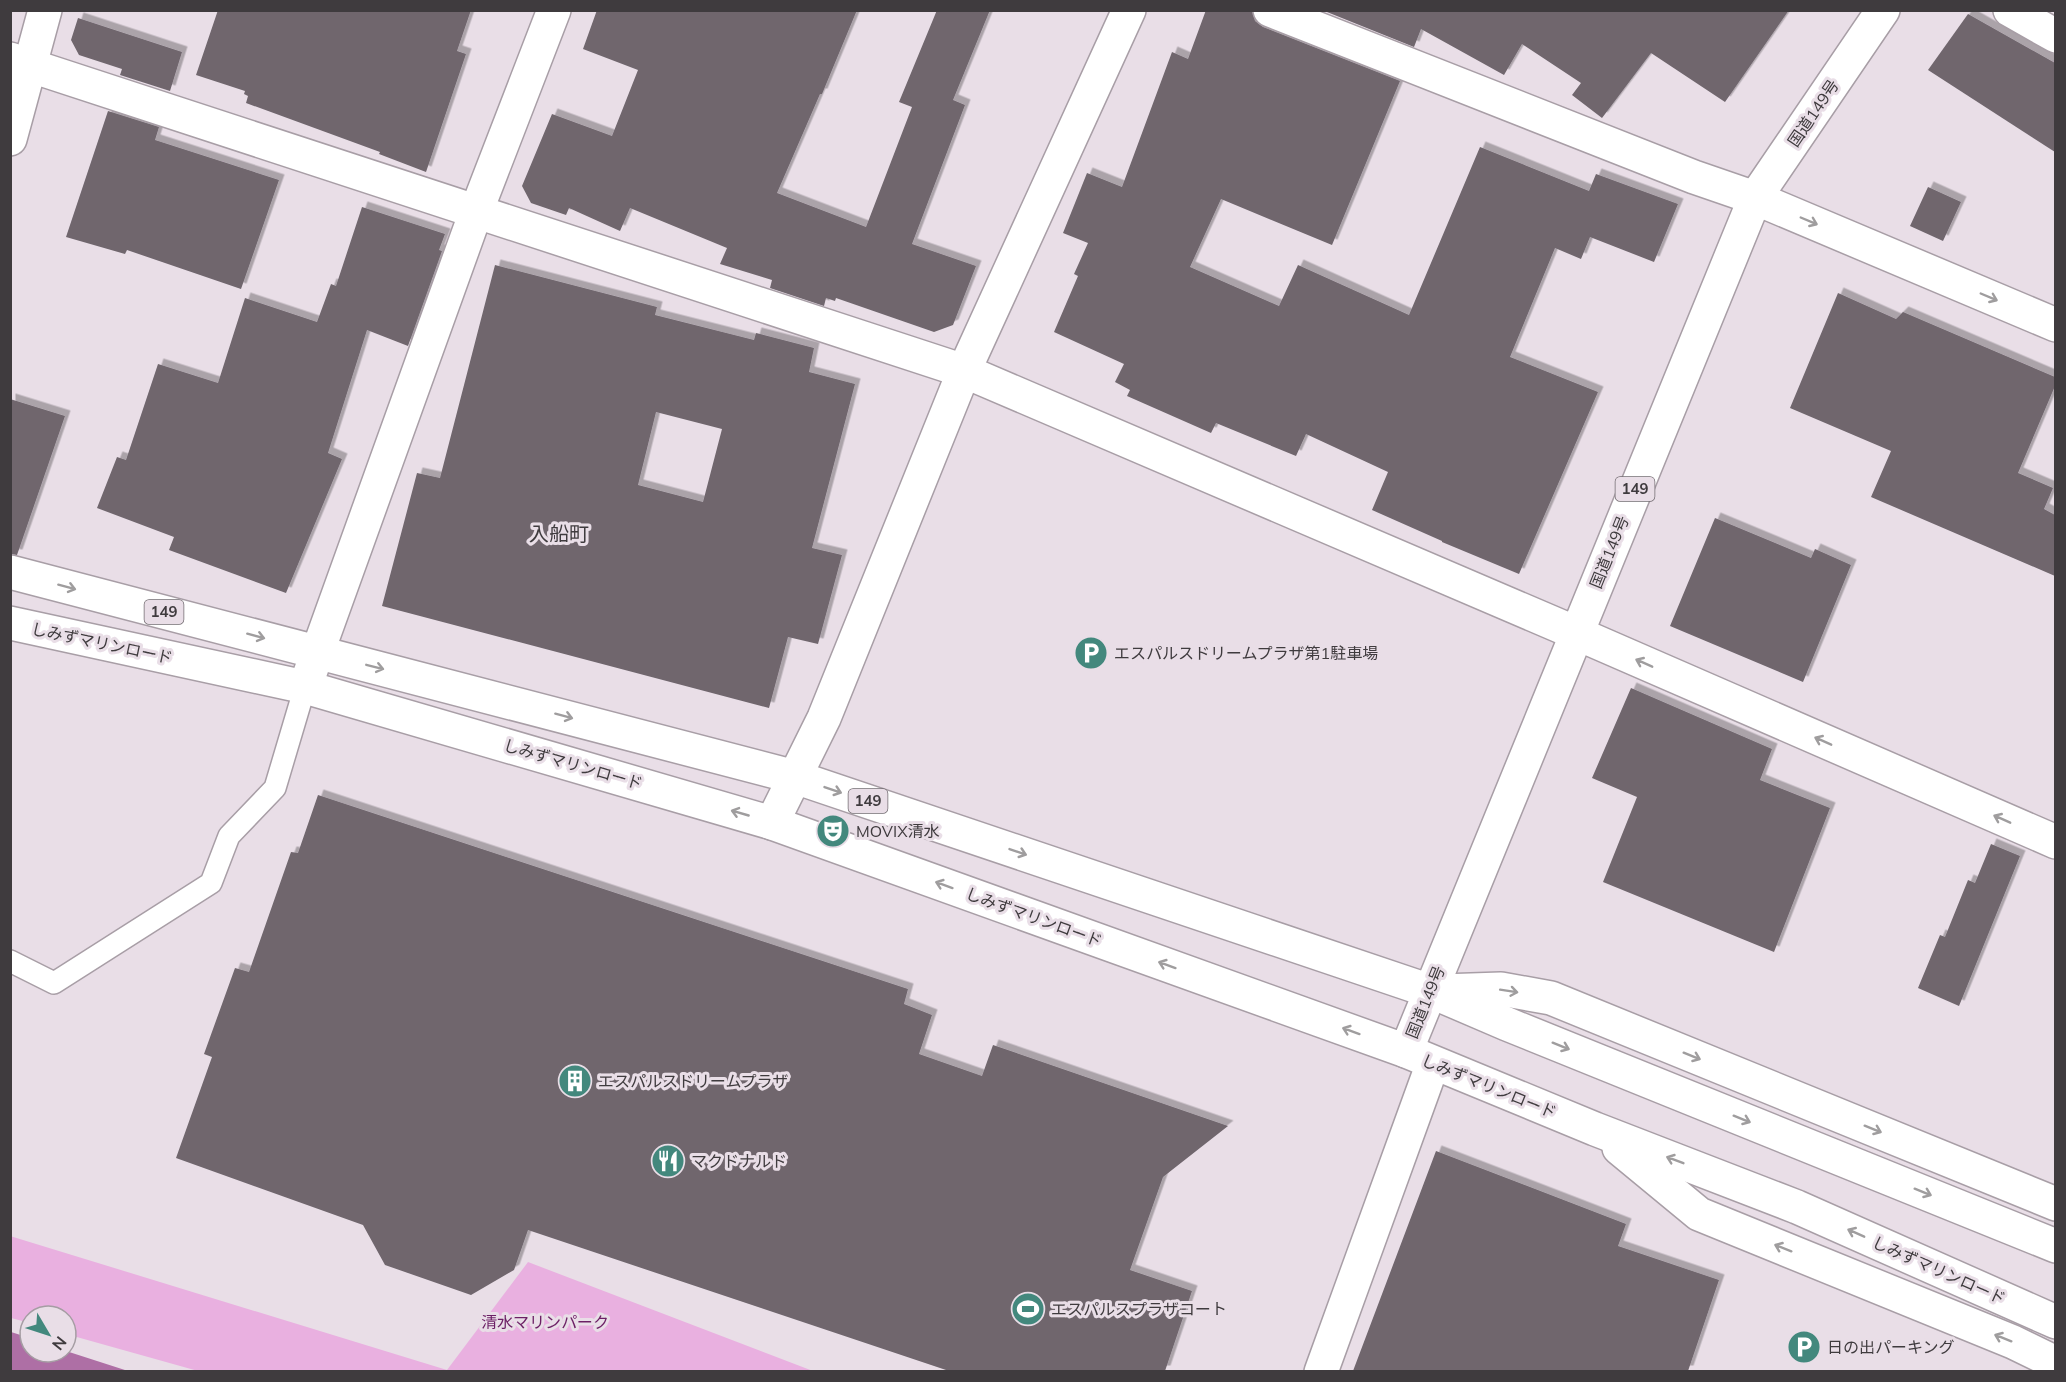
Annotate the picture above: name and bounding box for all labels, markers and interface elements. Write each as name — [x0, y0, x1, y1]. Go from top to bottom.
street label: 国道149号 — [1783, 76, 1843, 150]
one-way arrow — [1799, 216, 1818, 227]
one-way arrow — [1979, 292, 1997, 303]
road number: 149 — [1616, 477, 1654, 501]
street label: 国道149号 — [1585, 513, 1633, 591]
district label: 入船町 — [529, 521, 589, 546]
one-way arrow — [57, 582, 76, 593]
road number: 149 — [144, 600, 184, 624]
street label: しみずマリンロード — [29, 618, 175, 668]
one-way arrow — [246, 631, 265, 643]
parking icon: エスパルスドリームプラザ第1駐車場 — [1073, 635, 1109, 671]
place label: エスパルスドリームプラザ第1駐車場 — [1114, 643, 1378, 663]
one-way arrow — [1636, 657, 1654, 668]
one-way arrow — [365, 662, 384, 674]
one-way arrow — [554, 711, 573, 723]
street label: しみずマリンロード — [501, 735, 645, 793]
one-way arrow — [1814, 735, 1833, 746]
one-way arrow — [823, 785, 842, 796]
road number: 149 — [848, 789, 888, 813]
one-way arrow — [731, 807, 750, 818]
theatre icon: MOVIX清水 — [815, 813, 851, 849]
one-way arrow — [1993, 813, 2011, 824]
place label: MOVIX清水 — [856, 821, 940, 841]
one-way arrow — [1008, 847, 1027, 858]
one-way arrow — [935, 878, 954, 889]
street label: しみずマリンロード — [963, 883, 1105, 951]
one-way arrow — [1158, 958, 1177, 969]
street label: 国道149号 — [1401, 963, 1449, 1041]
one-way arrow — [1499, 985, 1519, 996]
one-way arrow — [1342, 1025, 1361, 1036]
one-way arrow — [1552, 1041, 1570, 1052]
street label: しみずマリンロード — [1418, 1050, 1560, 1122]
one-way arrow — [1683, 1051, 1701, 1062]
building icon: エスパルスドリームプラザ — [557, 1063, 593, 1099]
place label: エスパルスドリームプラザ — [598, 1071, 789, 1091]
one-way arrow — [1732, 1114, 1751, 1125]
one-way arrow — [1863, 1124, 1882, 1135]
restaurant icon: マクドナルド — [650, 1143, 686, 1179]
place label: マクドナルド — [691, 1151, 787, 1171]
one-way arrow — [1667, 1154, 1685, 1165]
one-way arrow — [1913, 1187, 1932, 1198]
one-way arrow — [1847, 1227, 1866, 1238]
street label: しみずマリンロード — [1869, 1232, 2009, 1308]
one-way arrow — [1774, 1242, 1793, 1253]
sports icon: エスパルスプラザコート — [1010, 1291, 1046, 1327]
place label: エスパルスプラザコート — [1051, 1299, 1227, 1319]
north arrow — [18, 1304, 78, 1364]
park label: 清水マリンパーク — [481, 1312, 609, 1332]
parking icon: 日の出パーキング — [1786, 1329, 1822, 1365]
text: N — [48, 1332, 71, 1354]
one-way arrow — [1994, 1332, 2012, 1343]
place label: 日の出パーキング — [1827, 1337, 1955, 1357]

